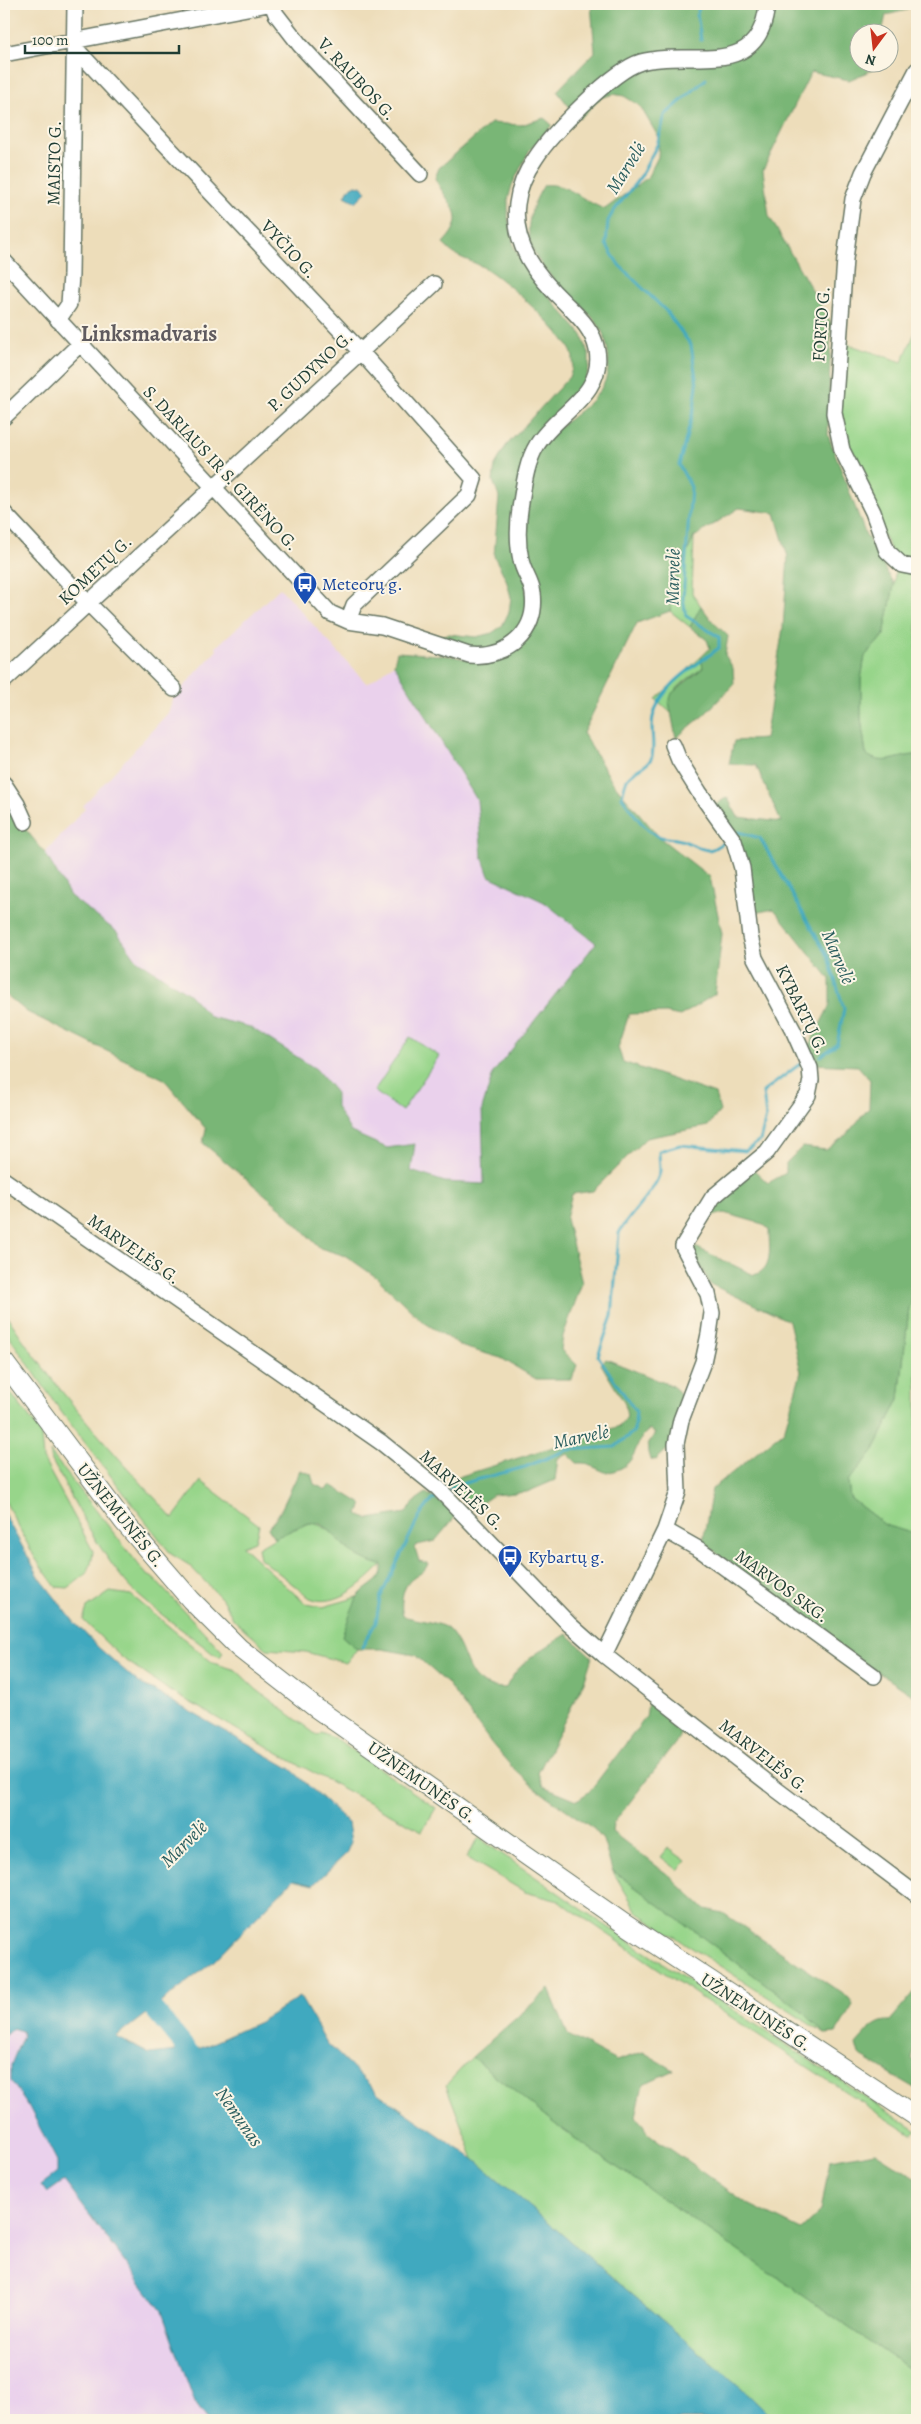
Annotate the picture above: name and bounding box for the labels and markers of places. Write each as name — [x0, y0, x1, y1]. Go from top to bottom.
bus stop icon: Meteorų g. — [292, 571, 318, 605]
place label: Meteorų g. — [322, 572, 403, 596]
bus stop icon: Kybartų g. — [497, 1544, 523, 1578]
place label: Kybartų g. — [528, 1545, 605, 1569]

